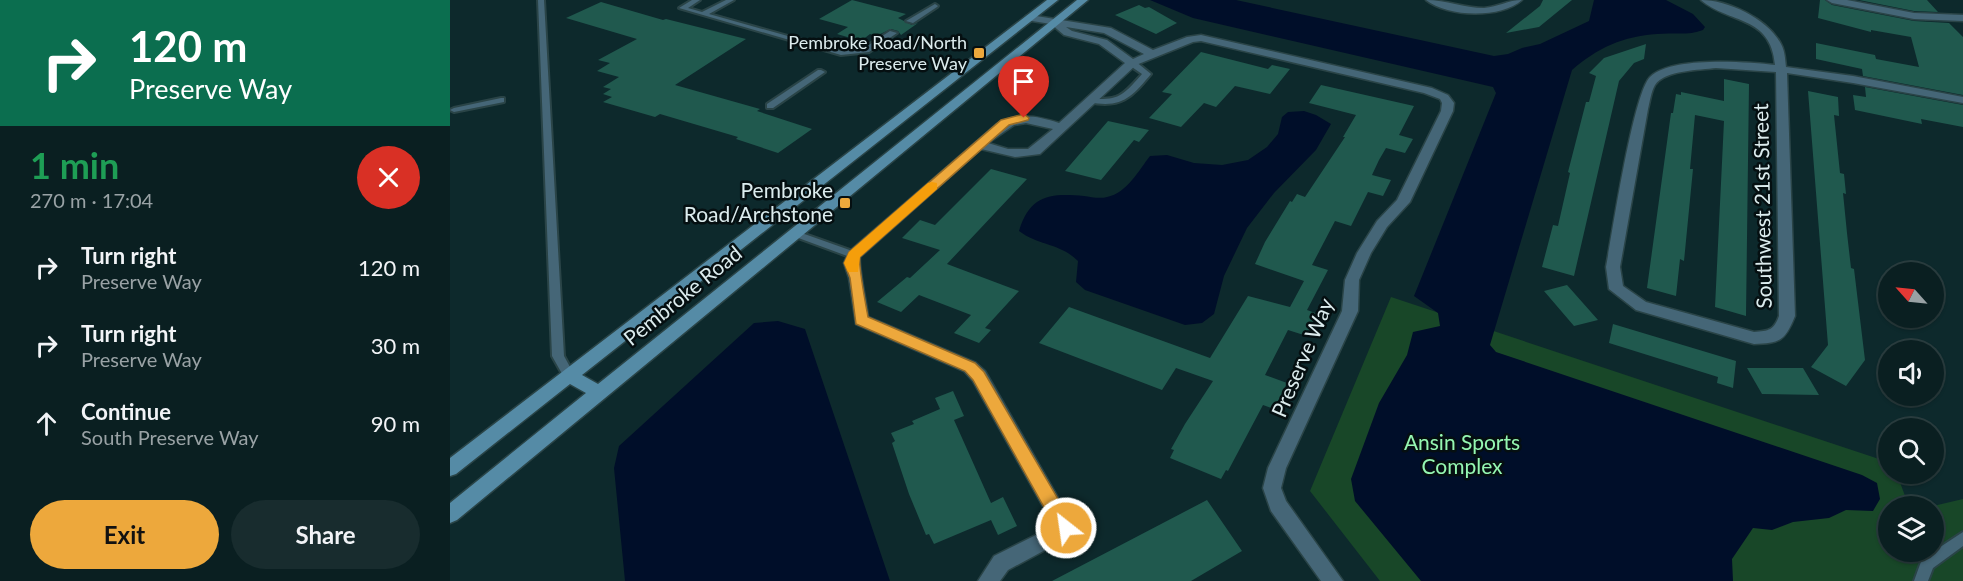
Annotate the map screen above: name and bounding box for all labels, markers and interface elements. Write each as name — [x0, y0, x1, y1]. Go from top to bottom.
text: 120 m — [129, 21, 247, 71]
icon: right — [30, 24, 108, 102]
place label: Pembroke Road/North Preserve Way — [788, 31, 968, 74]
marker: Pembroke Road/North Preserve Way — [972, 46, 986, 60]
pin — [998, 56, 1049, 118]
icon: arrive — [1007, 65, 1040, 98]
text: Preserve Way — [129, 72, 292, 105]
street label: Southwest 21st Street — [1747, 103, 1776, 309]
text: 1 min — [30, 143, 119, 187]
button: close — [357, 146, 420, 209]
place label: Pembroke Road/Archstone — [684, 177, 833, 226]
text: 270 m · 17:04 — [30, 188, 153, 212]
marker: Pembroke Road/Archstone — [838, 196, 852, 210]
street label: Pembroke Road — [618, 240, 746, 350]
text: Turn right — [81, 242, 176, 269]
icon: right — [30, 251, 63, 284]
text: 120 m — [358, 254, 420, 281]
north arrow — [1878, 262, 1944, 328]
map controls — [1878, 262, 1944, 562]
text: Preserve Way — [81, 269, 202, 293]
street label: Preserve Way — [1265, 294, 1338, 421]
text: Turn right — [81, 320, 176, 347]
icon: right — [30, 329, 63, 362]
text: 30 m — [371, 332, 420, 359]
button: sound — [1878, 340, 1944, 406]
text: Preserve Way — [81, 347, 202, 371]
text: Continue — [81, 398, 171, 425]
icon: ahead — [30, 407, 63, 440]
text: 90 m — [371, 410, 420, 437]
button: search — [1878, 418, 1944, 484]
text: South Preserve Way — [81, 425, 259, 449]
park label: Ansin Sports Complex — [1404, 429, 1520, 478]
position arrow — [1034, 496, 1098, 560]
button: layers — [1878, 496, 1944, 562]
button: Exit — [30, 500, 219, 569]
button: Share — [231, 500, 420, 569]

